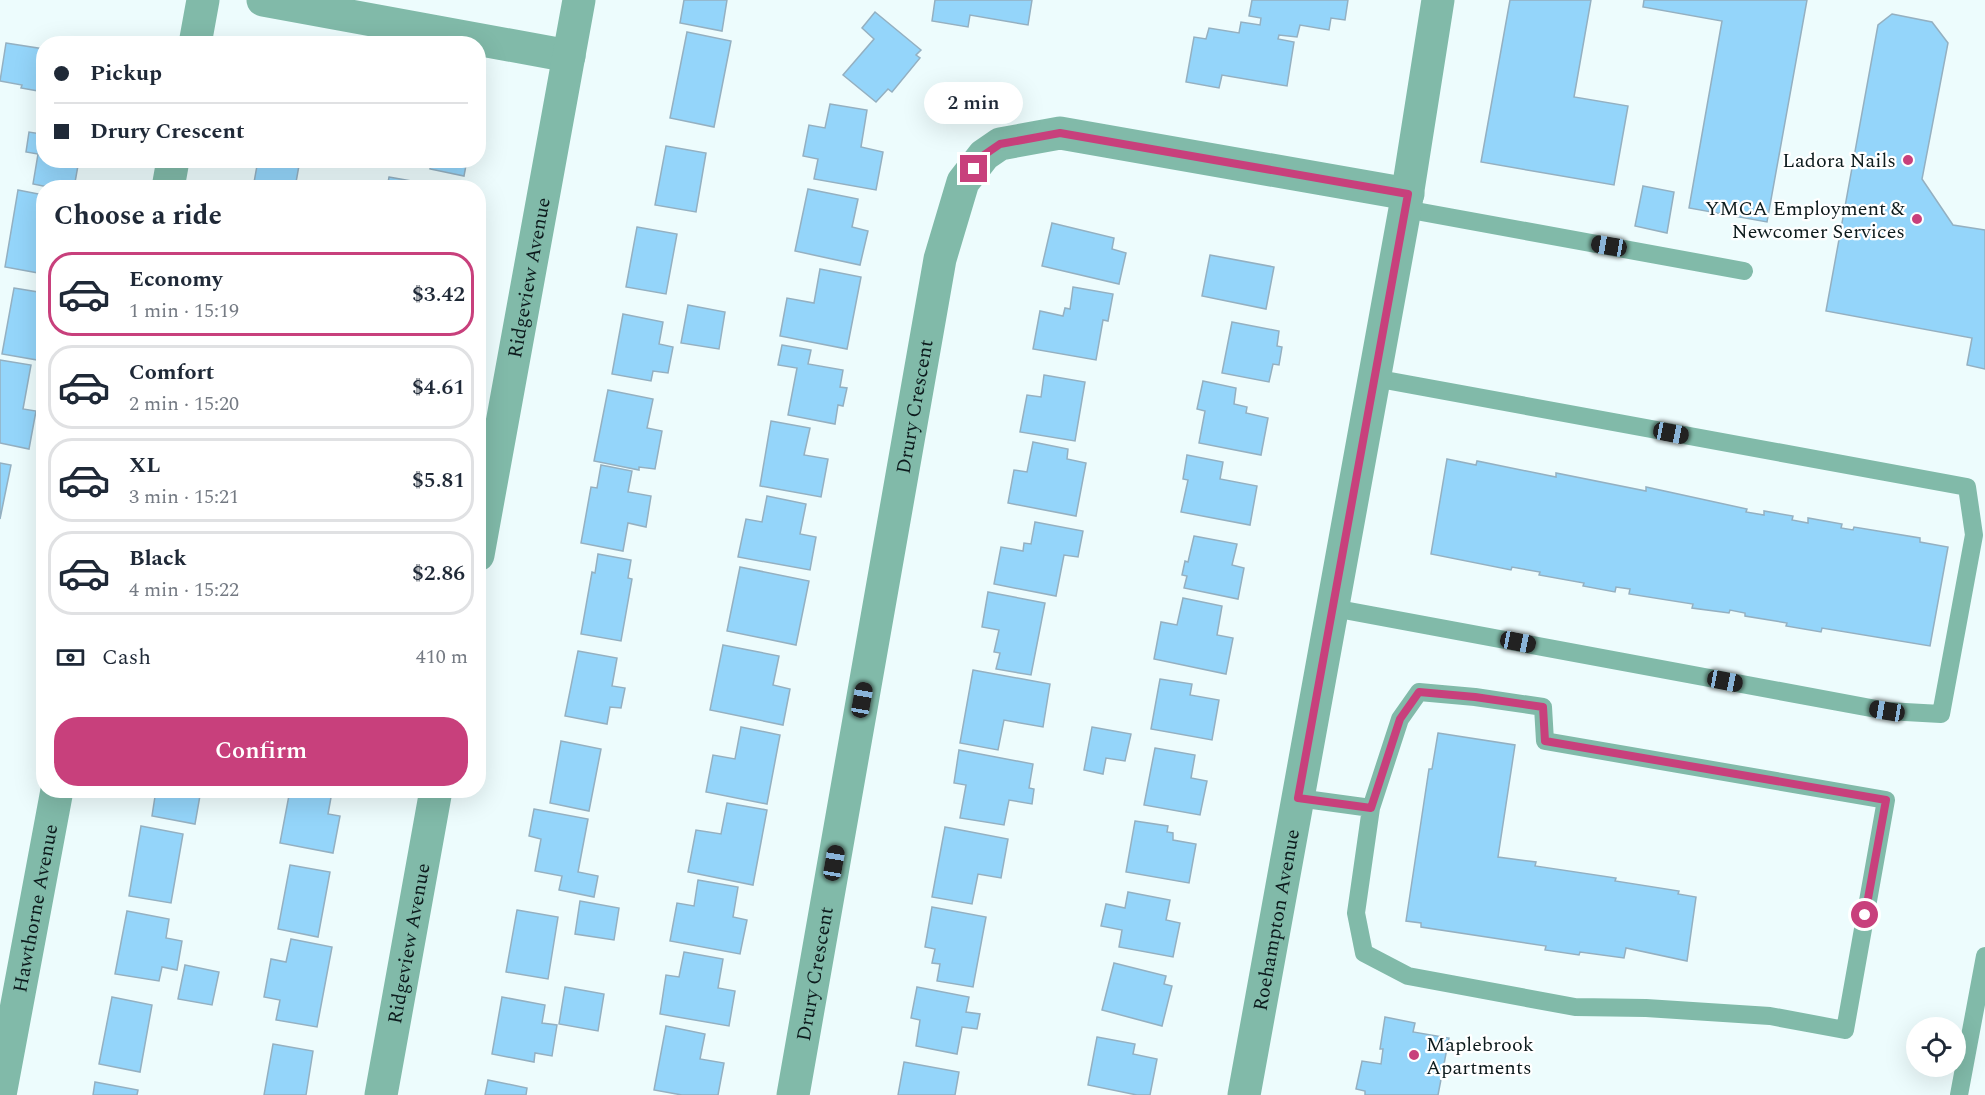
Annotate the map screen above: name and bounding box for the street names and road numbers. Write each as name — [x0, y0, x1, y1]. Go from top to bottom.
street label: Ridgeview Avenue — [500, 195, 559, 361]
street label: Drury Crescent — [888, 337, 942, 476]
street label: Hawthorne Avenue — [5, 822, 66, 995]
street label: Roehampton Avenue — [1246, 827, 1308, 1013]
street label: Ridgeview Avenue — [380, 861, 439, 1026]
street label: Drury Crescent — [789, 904, 842, 1044]

